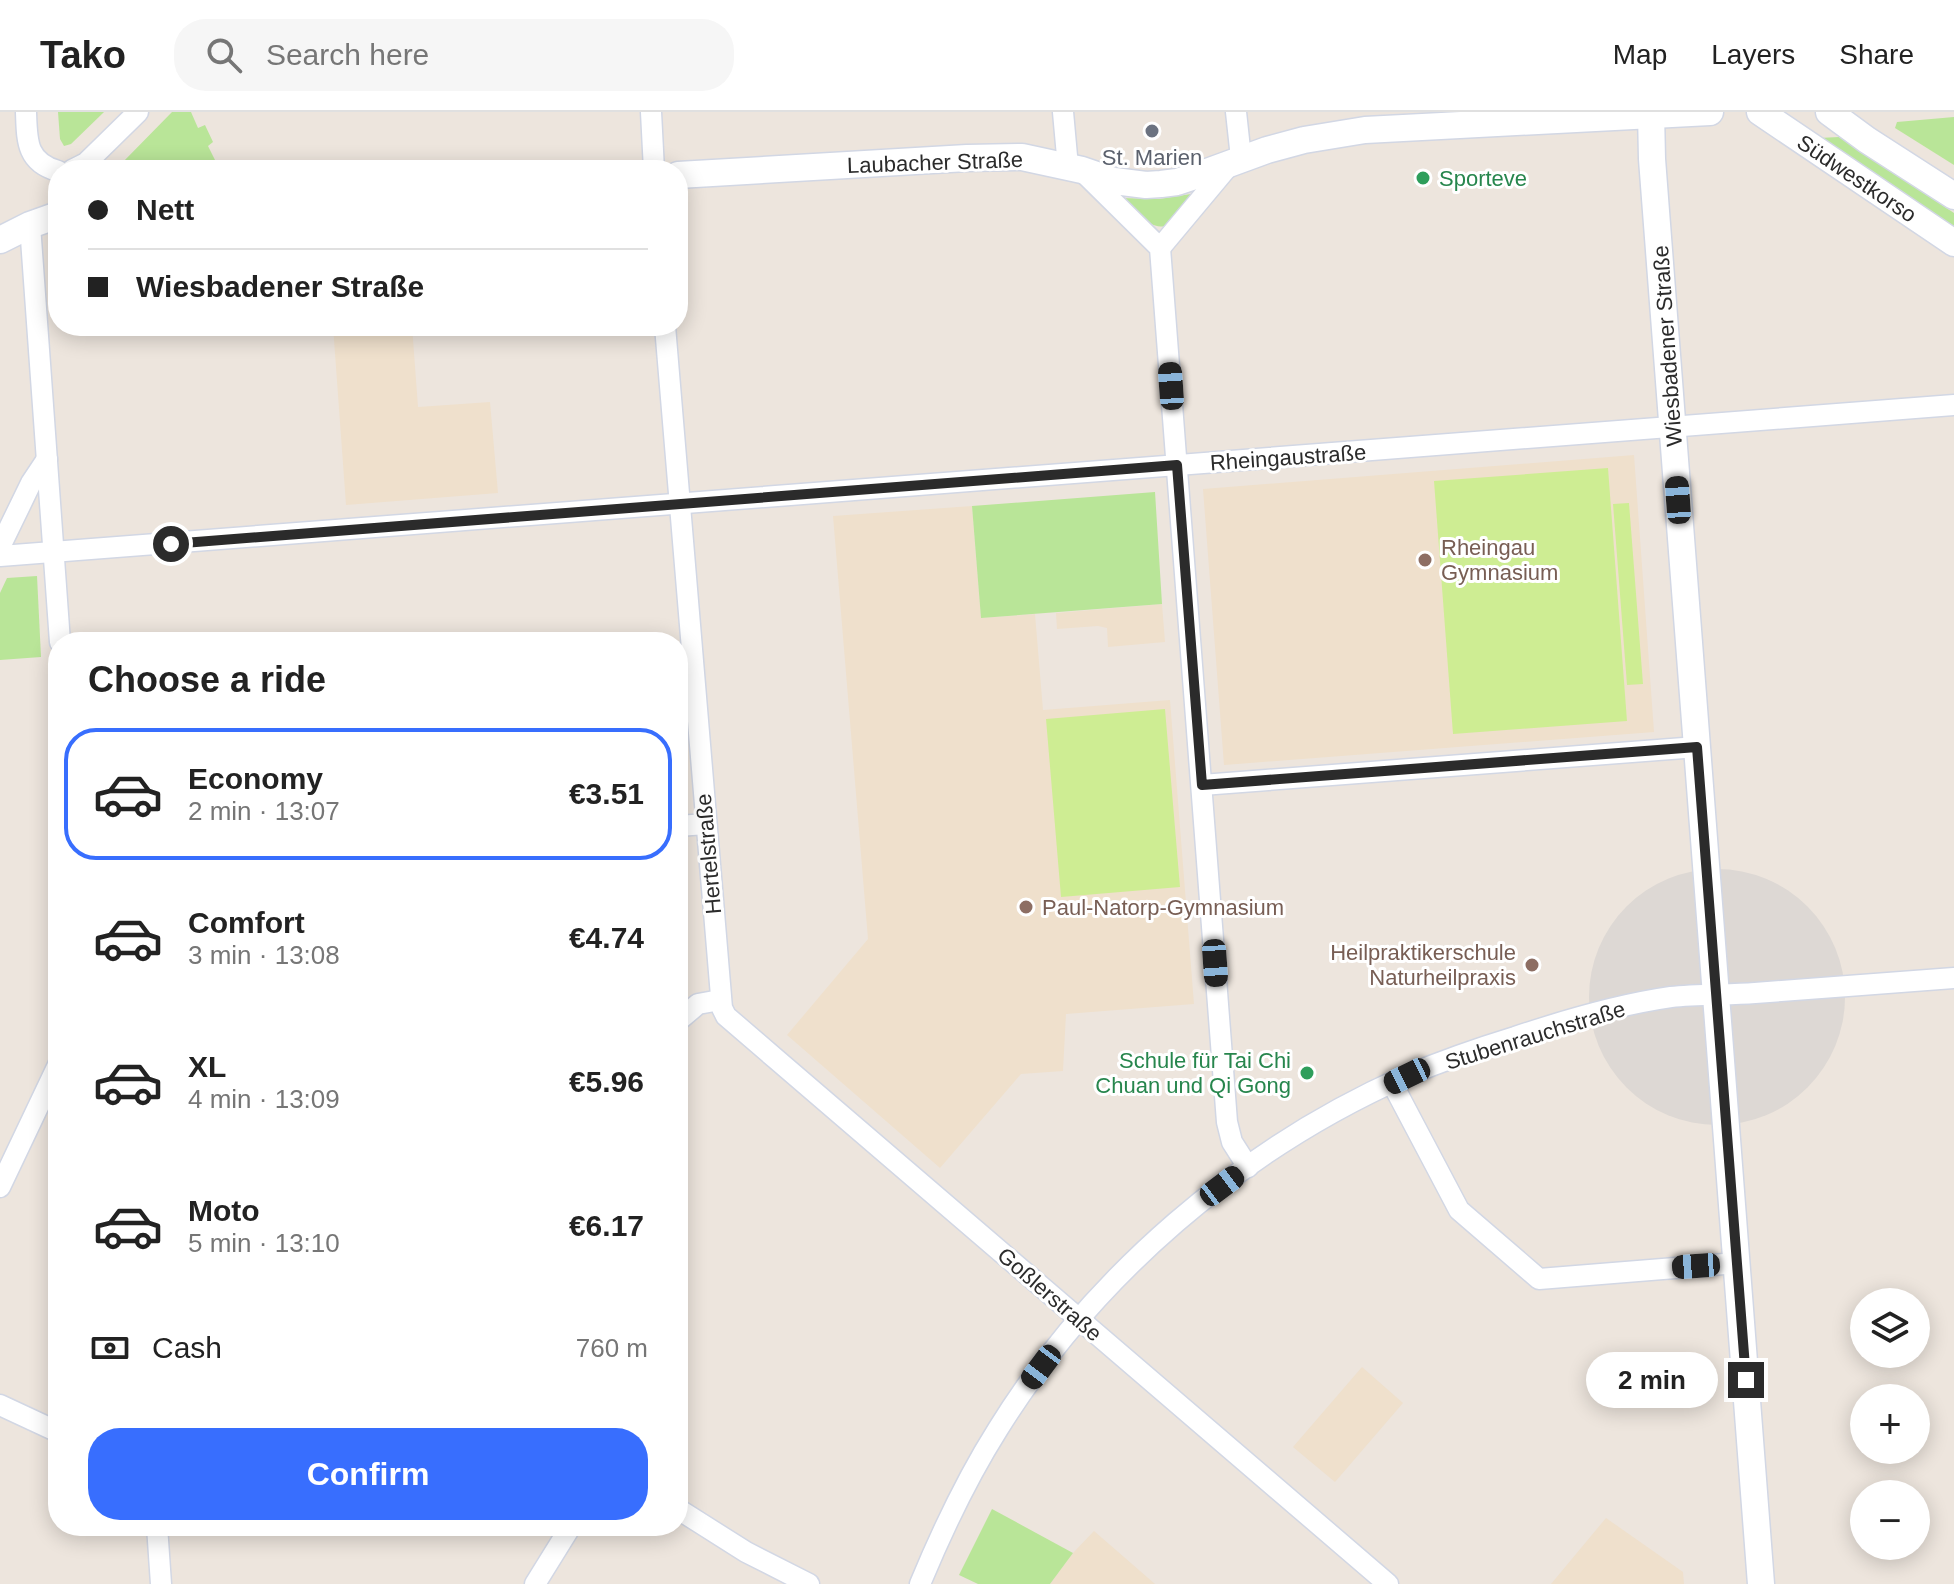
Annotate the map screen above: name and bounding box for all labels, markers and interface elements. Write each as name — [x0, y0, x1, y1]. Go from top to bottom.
search box — [174, 19, 734, 91]
icon: search — [202, 33, 246, 77]
text: Tako — [40, 34, 126, 76]
text: Search here — [266, 38, 429, 71]
text: Map — [1613, 39, 1667, 70]
text: Layers — [1711, 39, 1795, 70]
text: Share — [1839, 39, 1914, 70]
marker: St. Marien — [1143, 122, 1161, 140]
street label: Südwestkorso — [1792, 129, 1921, 227]
place label: St. Marien — [1102, 145, 1202, 170]
street label: Laubacher Straße — [847, 147, 1023, 178]
place label: Sporteve — [1439, 166, 1527, 191]
marker: Sporteve — [1414, 169, 1432, 187]
text: Nett — [136, 193, 194, 226]
street label: Wiesbadener Straße — [1648, 244, 1687, 447]
text: Wiesbadener Straße — [136, 270, 424, 303]
car — [1157, 361, 1185, 411]
street label: Rheingaustraße — [1209, 440, 1367, 475]
car — [1664, 475, 1692, 525]
route start — [153, 526, 189, 562]
place label: Rheingau Gymnasium — [1441, 535, 1558, 585]
marker: Rheingau Gymnasium — [1416, 551, 1434, 569]
text: Choose a ride — [88, 659, 326, 700]
icon: car — [92, 758, 164, 830]
text: Economy — [188, 762, 323, 795]
text: €3.51 — [569, 777, 644, 810]
street label: Hertelstraße — [691, 793, 726, 915]
text: 2 min · 13:07 — [188, 796, 340, 826]
place label: Paul-Natorp-Gymnasium — [1042, 895, 1284, 920]
marker: Paul-Natorp-Gymnasium — [1017, 898, 1035, 916]
icon: car — [92, 902, 164, 974]
text: Comfort — [188, 906, 305, 939]
text: €4.74 — [569, 921, 644, 954]
car — [1201, 938, 1229, 988]
text: 3 min · 13:08 — [188, 940, 340, 970]
place label: Heilpraktikerschule Naturheilpraxis — [1330, 940, 1516, 990]
marker: Heilpraktikerschule Naturheilpraxis — [1523, 956, 1541, 974]
street label: Stubenrauchstraße — [1442, 996, 1628, 1075]
icon: car — [92, 1046, 164, 1118]
place label: Schule für Tai Chi Chuan und Qi Gong — [1095, 1048, 1291, 1098]
text: XL — [188, 1050, 226, 1083]
car — [1380, 1055, 1434, 1097]
marker: Schule für Tai Chi Chuan und Qi Gong — [1298, 1064, 1316, 1082]
text: €5.96 — [569, 1065, 644, 1098]
text: 4 min · 13:09 — [188, 1084, 340, 1114]
car — [1196, 1162, 1248, 1210]
icon: car — [92, 1190, 164, 1262]
text: Moto — [188, 1194, 260, 1227]
text: €6.17 — [569, 1209, 644, 1242]
text: 5 min · 13:10 — [188, 1228, 340, 1258]
street label: Goßlerstraße — [993, 1242, 1107, 1346]
car — [1671, 1252, 1721, 1280]
map controls — [1850, 1288, 1930, 1560]
button: layers — [1850, 1288, 1930, 1368]
icon: cash — [88, 1326, 132, 1370]
text: Cash — [152, 1331, 222, 1364]
text: 760 m — [576, 1333, 648, 1363]
car — [1017, 1341, 1065, 1393]
callout: 2 min — [1586, 1352, 1718, 1408]
route end — [1728, 1362, 1764, 1398]
text: 2 min — [1618, 1365, 1686, 1395]
button: + — [1850, 1384, 1930, 1464]
button: Confirm — [88, 1428, 648, 1520]
button: − — [1850, 1480, 1930, 1560]

